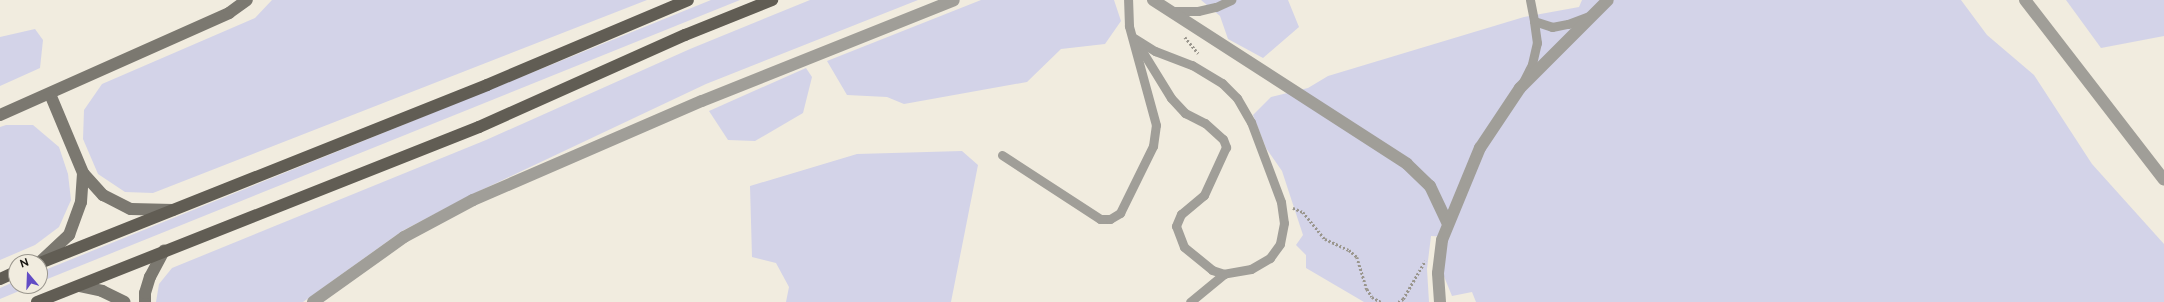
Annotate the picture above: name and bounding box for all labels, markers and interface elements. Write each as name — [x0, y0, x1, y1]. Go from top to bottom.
north arrow — [8, 254, 48, 294]
text: N — [18, 256, 30, 271]

